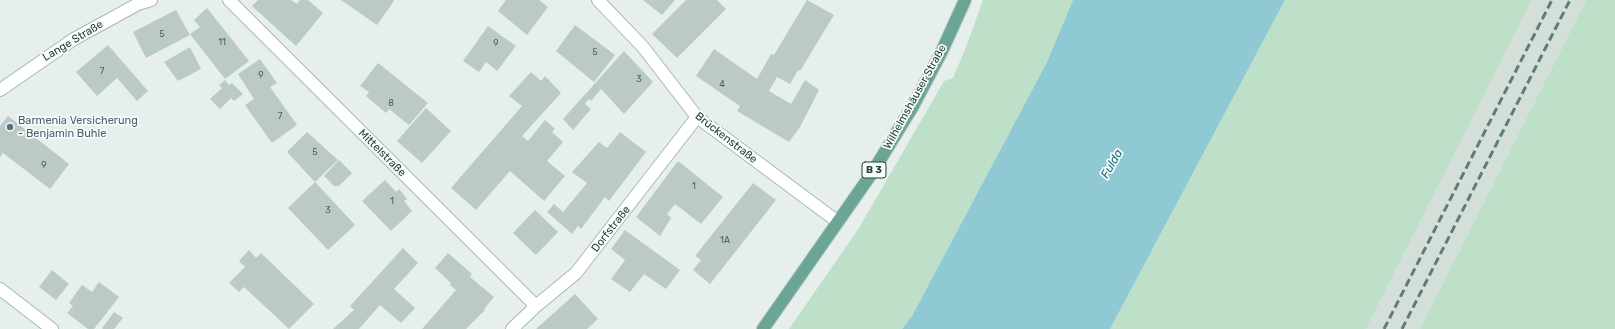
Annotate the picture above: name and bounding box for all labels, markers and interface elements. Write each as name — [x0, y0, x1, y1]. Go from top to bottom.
street label: Lange Straße — [40, 18, 106, 64]
house number: 5 — [159, 29, 165, 39]
house number: 11 — [218, 37, 226, 47]
house number: 9 — [493, 38, 499, 48]
street label: Wilhelmshäuser Straße — [881, 43, 949, 151]
house number: 5 — [592, 47, 598, 57]
house number: 7 — [100, 66, 104, 76]
house number: 9 — [258, 70, 264, 80]
house number: 3 — [636, 74, 642, 84]
house number: 4 — [719, 79, 725, 89]
house number: 8 — [388, 98, 394, 108]
street label: Brückenstraße — [692, 110, 760, 166]
house number: 7 — [278, 111, 282, 121]
place label: Barmenia Versicherung - Benjamin Buhle — [18, 114, 138, 140]
marker: Barmenia Versicherung - Benjamin Buhle — [5, 122, 15, 132]
street label: Mittelstraße — [356, 127, 408, 179]
house number: 5 — [312, 147, 318, 157]
water label: Fulda — [1098, 147, 1126, 181]
house number: 9 — [41, 160, 47, 170]
road number: B 3 — [862, 162, 886, 178]
house number: 1 — [692, 181, 696, 191]
house number: 1 — [390, 196, 394, 206]
street label: Dorfstraße — [589, 203, 633, 255]
house number: 3 — [325, 205, 331, 215]
house number: 1A — [720, 235, 730, 245]

